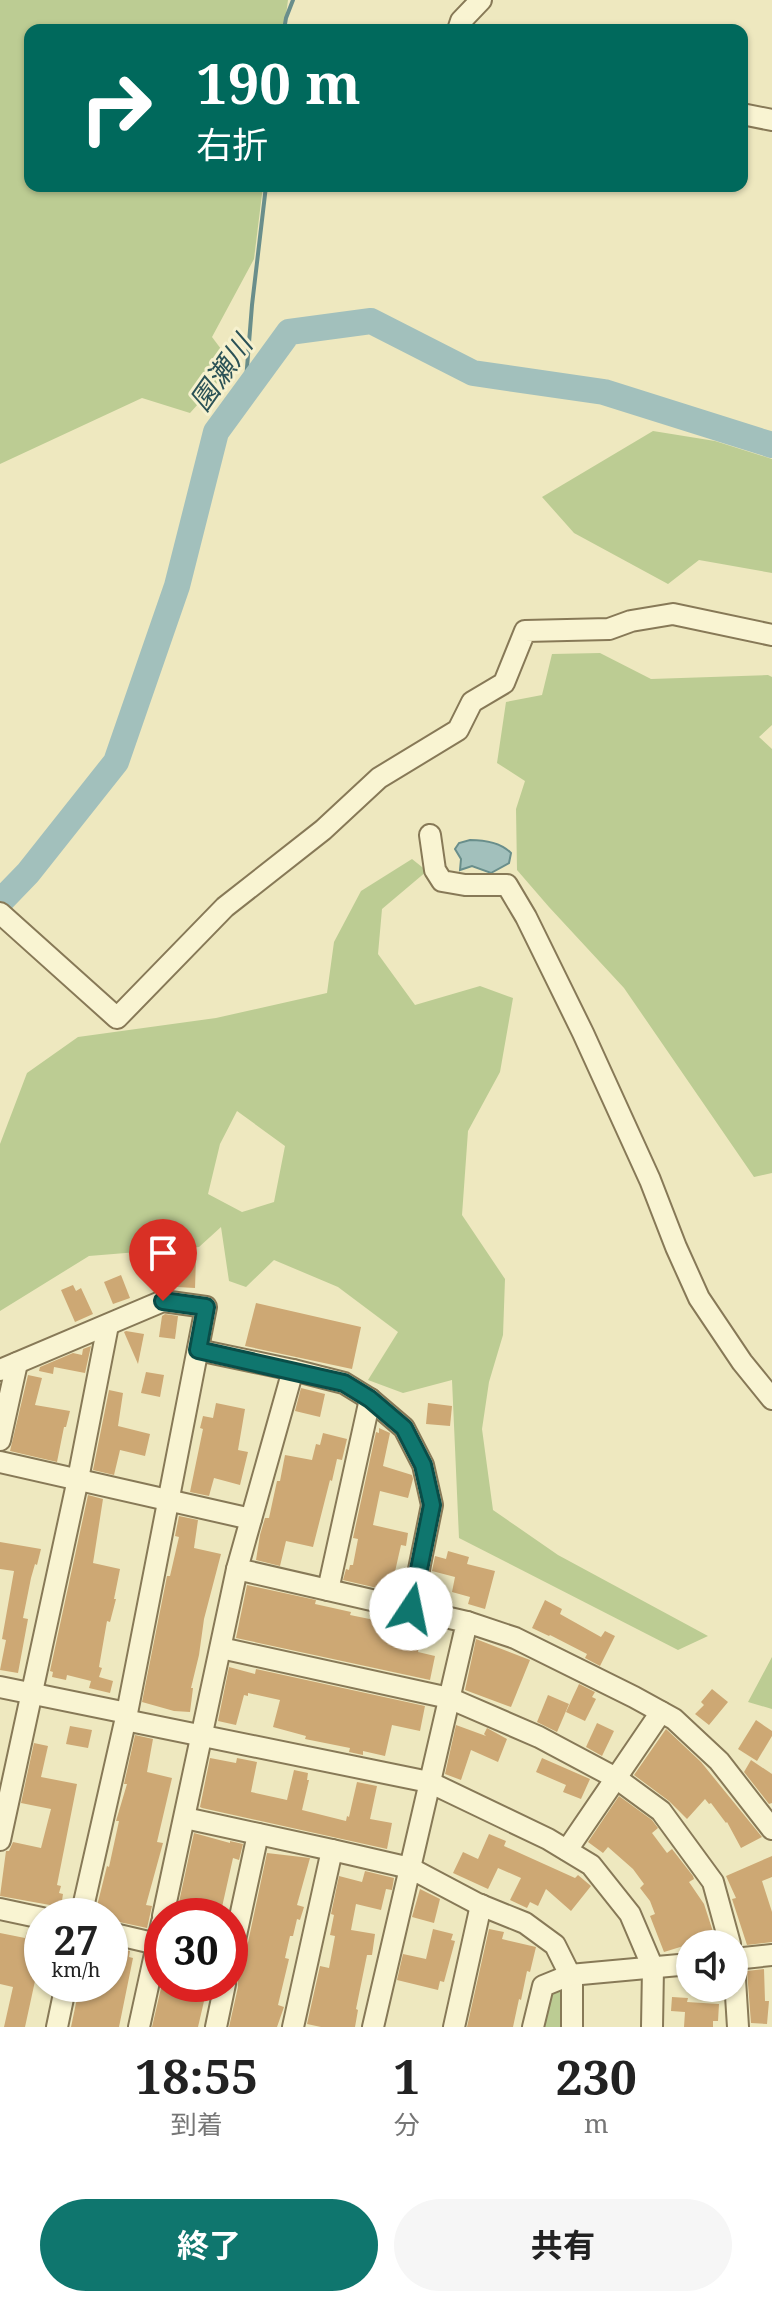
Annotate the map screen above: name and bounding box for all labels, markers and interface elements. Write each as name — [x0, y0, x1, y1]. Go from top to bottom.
text: 190 m — [196, 44, 361, 120]
icon: right — [64, 56, 168, 160]
text: 右折 — [196, 120, 268, 169]
water label: 園瀬川 — [181, 325, 262, 418]
pin — [129, 1219, 197, 1301]
icon: arrive — [141, 1231, 185, 1275]
position arrow — [369, 1567, 453, 1651]
speed limit sign: 30 — [144, 1898, 248, 2002]
text: 27 — [53, 1912, 99, 1967]
map controls — [676, 1930, 748, 2002]
button: sound — [676, 1930, 748, 2002]
text: km/h — [51, 1956, 101, 1983]
text: 18:55 — [135, 2043, 258, 2108]
text: 1 — [393, 2043, 420, 2108]
text: 230 — [555, 2044, 637, 2109]
text: m — [584, 2105, 608, 2141]
text: 到着 — [171, 2106, 223, 2142]
text: 分 — [394, 2106, 420, 2142]
button: 終了 — [40, 2199, 378, 2291]
button: 共有 — [394, 2199, 732, 2291]

